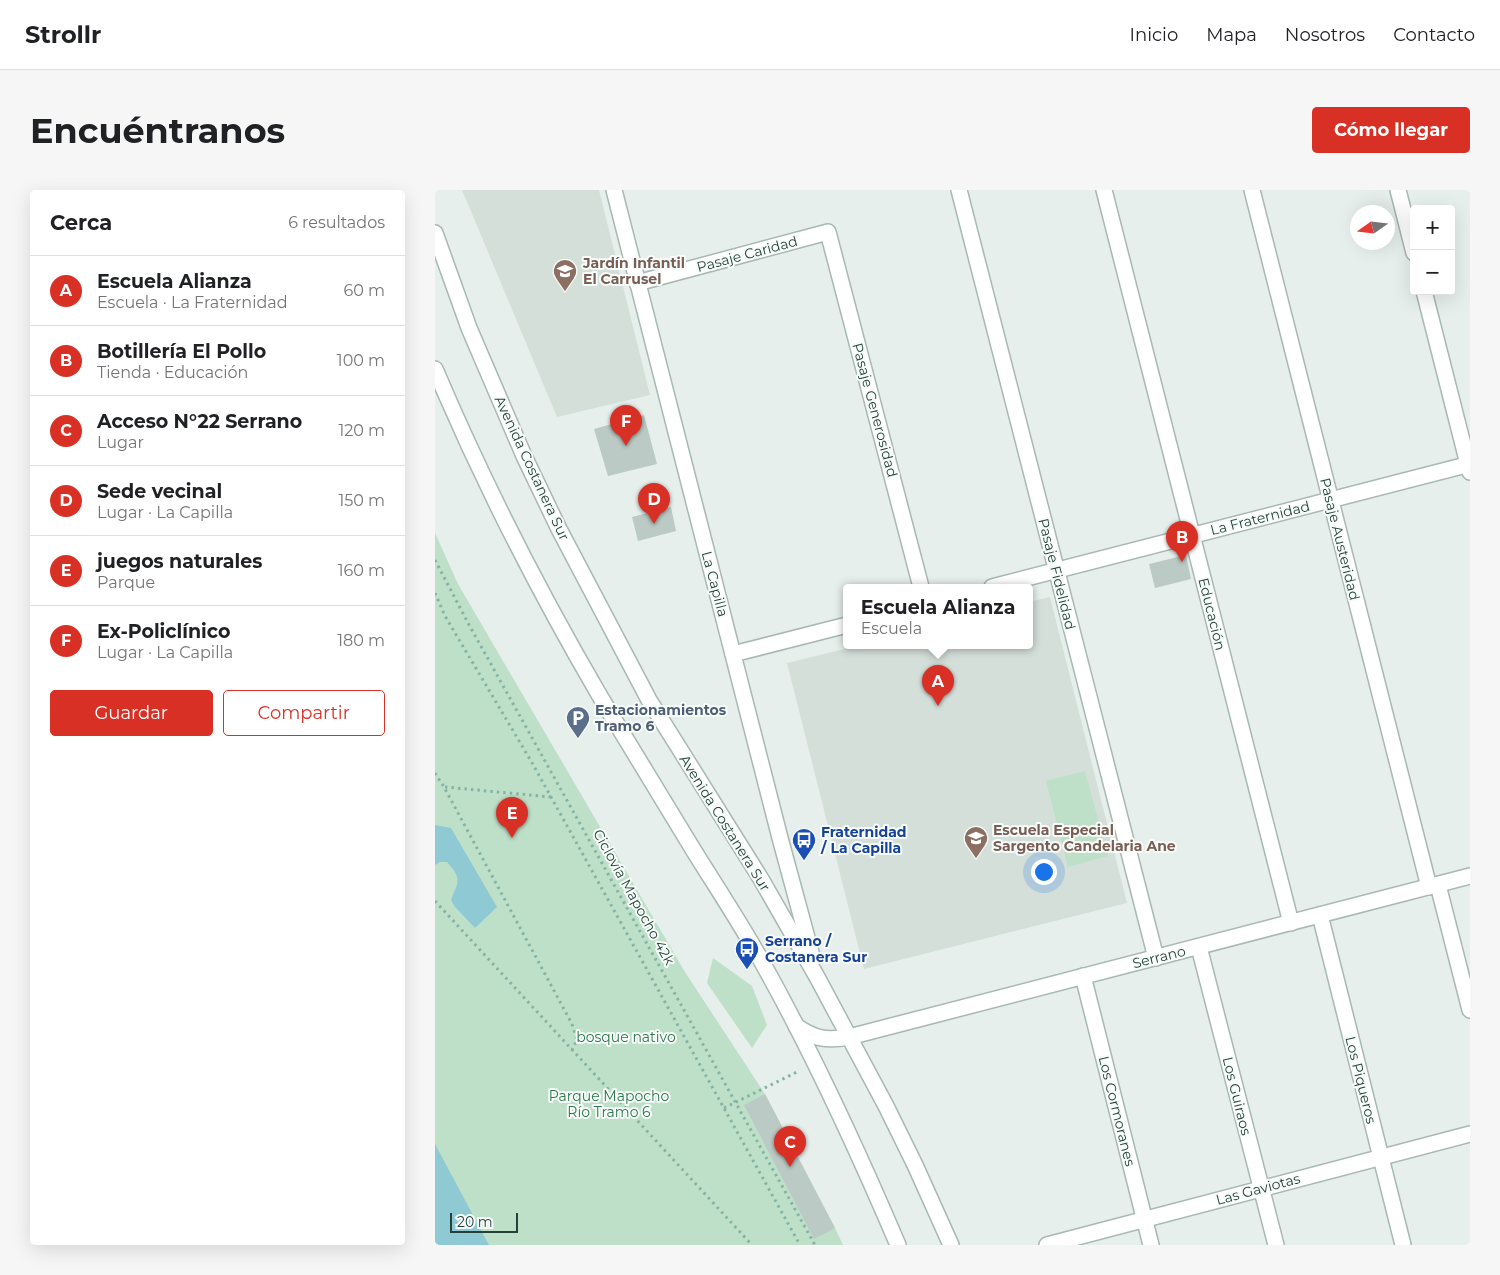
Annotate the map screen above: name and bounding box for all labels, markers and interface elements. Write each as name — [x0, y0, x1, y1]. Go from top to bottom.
text: Strollr — [25, 20, 101, 49]
text: Inicio — [1130, 24, 1178, 46]
text: Mapa — [1206, 24, 1257, 46]
text: Nosotros — [1285, 24, 1365, 46]
text: Contacto — [1393, 24, 1475, 46]
button: Cómo llegar — [1312, 107, 1470, 153]
text: Encuéntranos — [30, 109, 285, 152]
north arrow — [1350, 205, 1395, 250]
map controls — [1410, 205, 1455, 295]
button: + — [1410, 205, 1455, 250]
text: Cerca — [50, 210, 112, 235]
text: 6 resultados — [288, 213, 385, 232]
street label: Pasaje Caridad — [695, 232, 799, 276]
button: − — [1410, 250, 1455, 295]
place label: Jardín Infantil El Carrusel — [582, 254, 685, 288]
school or university icon: Jardín Infantil El Carrusel — [552, 258, 578, 292]
text: Escuela Alianza — [97, 270, 252, 293]
text: A — [60, 281, 72, 300]
text: 60 m — [343, 281, 385, 300]
text: Escuela · La Fraternidad — [97, 293, 288, 312]
text: Botillería El Pollo — [97, 340, 266, 363]
street label: Pasaje Generosidad — [848, 341, 902, 479]
text: B — [60, 351, 72, 370]
text: 100 m — [337, 351, 385, 370]
text: Tienda · Educación — [97, 363, 248, 382]
street label: Avenida Costanera Sur — [491, 393, 574, 544]
pin: F — [610, 405, 642, 446]
text: Acceso N°22 Serrano — [97, 410, 302, 433]
text: C — [60, 421, 72, 440]
text: 120 m — [338, 421, 385, 440]
text: Lugar — [97, 433, 144, 452]
street label: Pasaje Austeridad — [1316, 476, 1364, 602]
text: Sede vecinal — [97, 480, 222, 503]
pin: D — [638, 483, 670, 524]
text: D — [59, 491, 73, 510]
text: 150 m — [338, 491, 385, 510]
street label: La Fraternidad — [1208, 497, 1312, 539]
text: Lugar · La Capilla — [97, 503, 233, 522]
street label: Pasaje Fidelidad — [1034, 516, 1080, 632]
pin: B — [1166, 521, 1198, 562]
street label: La Capilla — [698, 549, 732, 619]
text: juegos naturales — [97, 550, 262, 573]
text: E — [61, 561, 71, 580]
text: 160 m — [338, 561, 385, 580]
text: Parque — [97, 573, 155, 592]
street label: Educación — [1194, 576, 1230, 652]
popup — [843, 584, 1033, 649]
text: Escuela Alianza — [861, 596, 1015, 619]
text: Escuela — [861, 619, 922, 638]
text: Ex-Policlínico — [97, 620, 230, 643]
text: F — [61, 631, 71, 650]
text: 180 m — [337, 631, 385, 650]
text: Lugar · La Capilla — [97, 643, 233, 662]
pin: A — [922, 665, 954, 706]
button: Guardar — [50, 690, 213, 736]
button: Compartir — [223, 690, 385, 736]
place label: Estacionamientos Tramo 6 — [595, 701, 727, 735]
parking icon: Estacionamientos Tramo 6 — [565, 705, 591, 739]
street label: Avenida Costanera Sur — [676, 751, 775, 895]
pin: E — [496, 797, 528, 838]
place label: Escuela Especial Sargento Candelaria Ane — [993, 821, 1176, 855]
place label: Fraternidad / La Capilla — [820, 823, 907, 857]
school or university icon: Escuela Especial Sargento Candelaria Ane — [963, 825, 989, 859]
street label: Ciclovía Mapocho 42k — [589, 826, 679, 968]
bus stop icon: Fraternidad / La Capilla — [791, 827, 817, 861]
your location — [1031, 859, 1057, 885]
place label: Serrano / Costanera Sur — [765, 932, 867, 966]
bus stop icon: Serrano / Costanera Sur — [734, 936, 760, 970]
street label: Serrano — [1131, 942, 1188, 972]
park label: bosque nativo — [576, 1028, 676, 1046]
street label: Los Piqueros — [1341, 1034, 1381, 1126]
street label: Los Cormoranes — [1095, 1054, 1139, 1168]
street label: Los Guiraos — [1219, 1055, 1255, 1137]
park label: Parque Mapocho Río Tramo 6 — [549, 1087, 669, 1121]
pin: C — [774, 1126, 806, 1167]
street label: Las Gaviotas — [1214, 1169, 1302, 1209]
scale bar — [450, 1210, 517, 1233]
text: 20 m — [457, 1213, 493, 1231]

